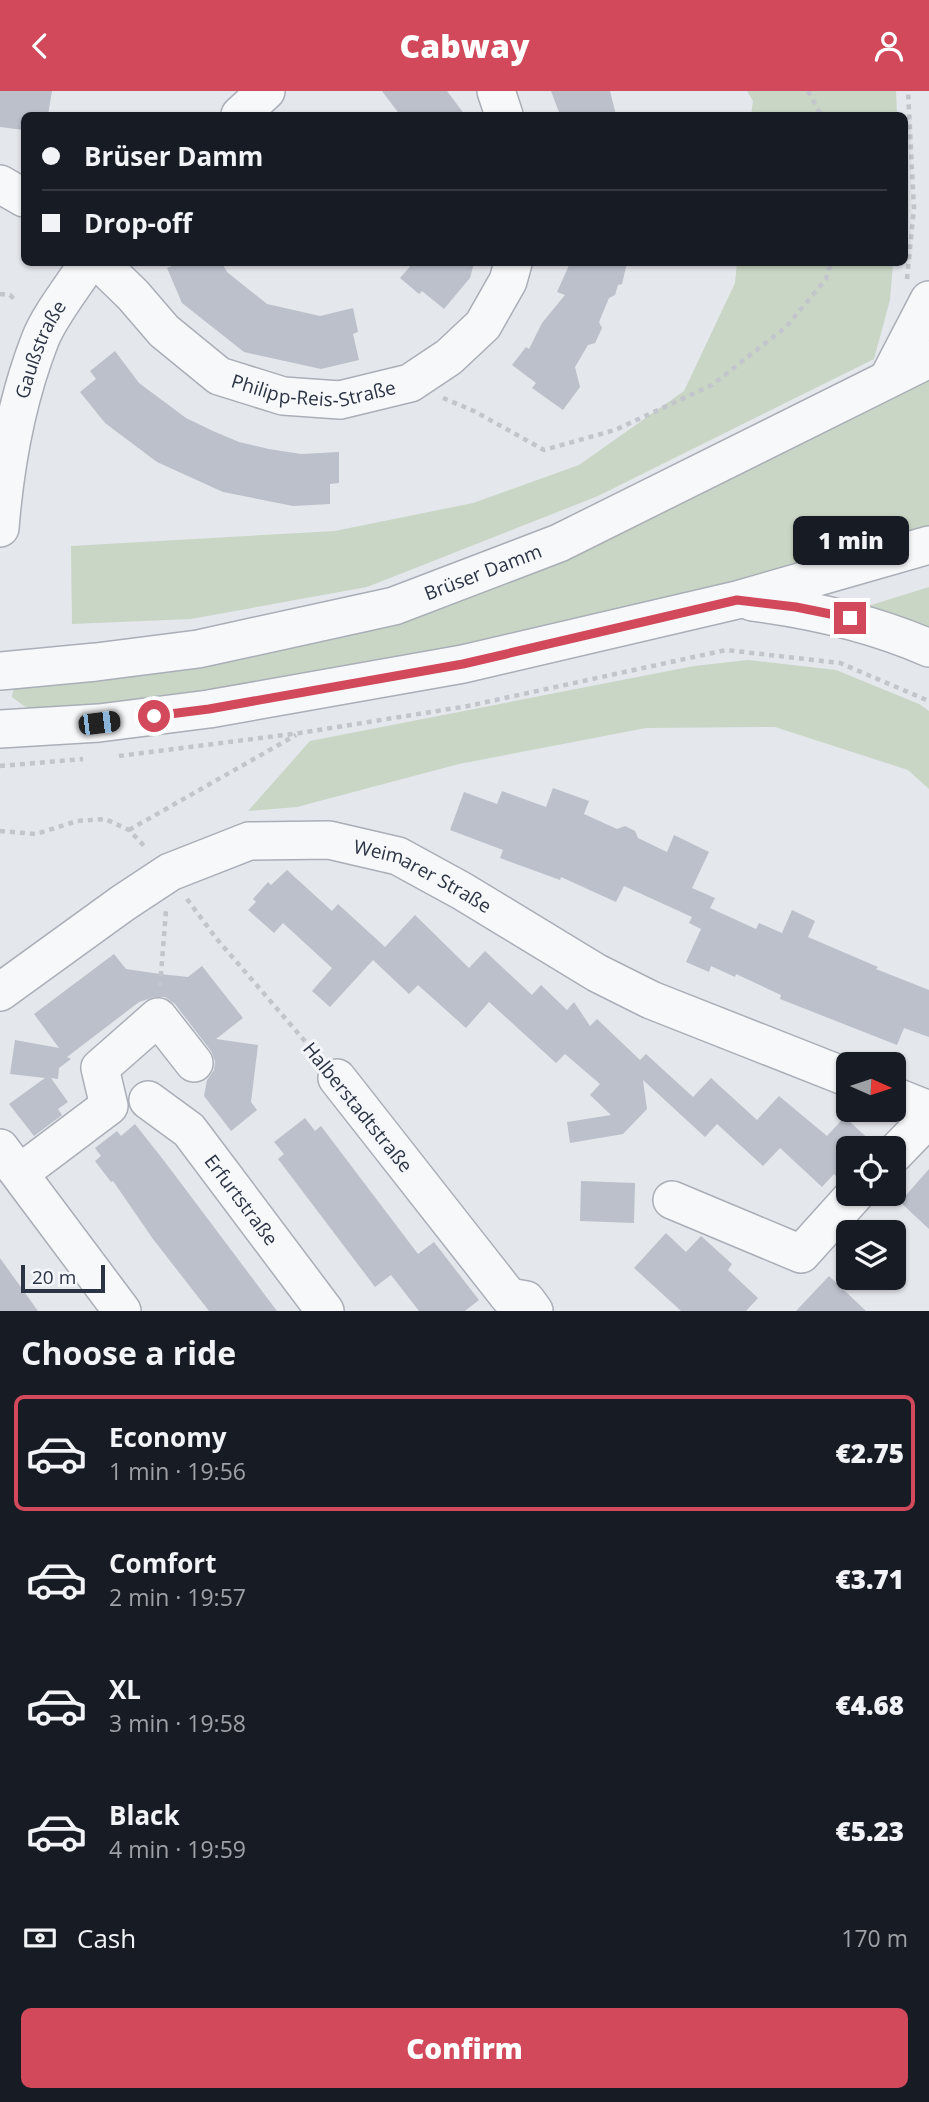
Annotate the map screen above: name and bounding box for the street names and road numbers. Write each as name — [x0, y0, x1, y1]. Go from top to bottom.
street label: Gaußstraße — [9, 295, 72, 402]
street label: Philipp-Reis-Straße — [228, 368, 398, 413]
street label: Brüser Damm — [420, 538, 545, 606]
street label: Weimarer Straße — [351, 833, 496, 919]
street label: Halberstadtstraße — [297, 1036, 419, 1178]
street label: Erfurtstraße — [199, 1149, 284, 1251]

